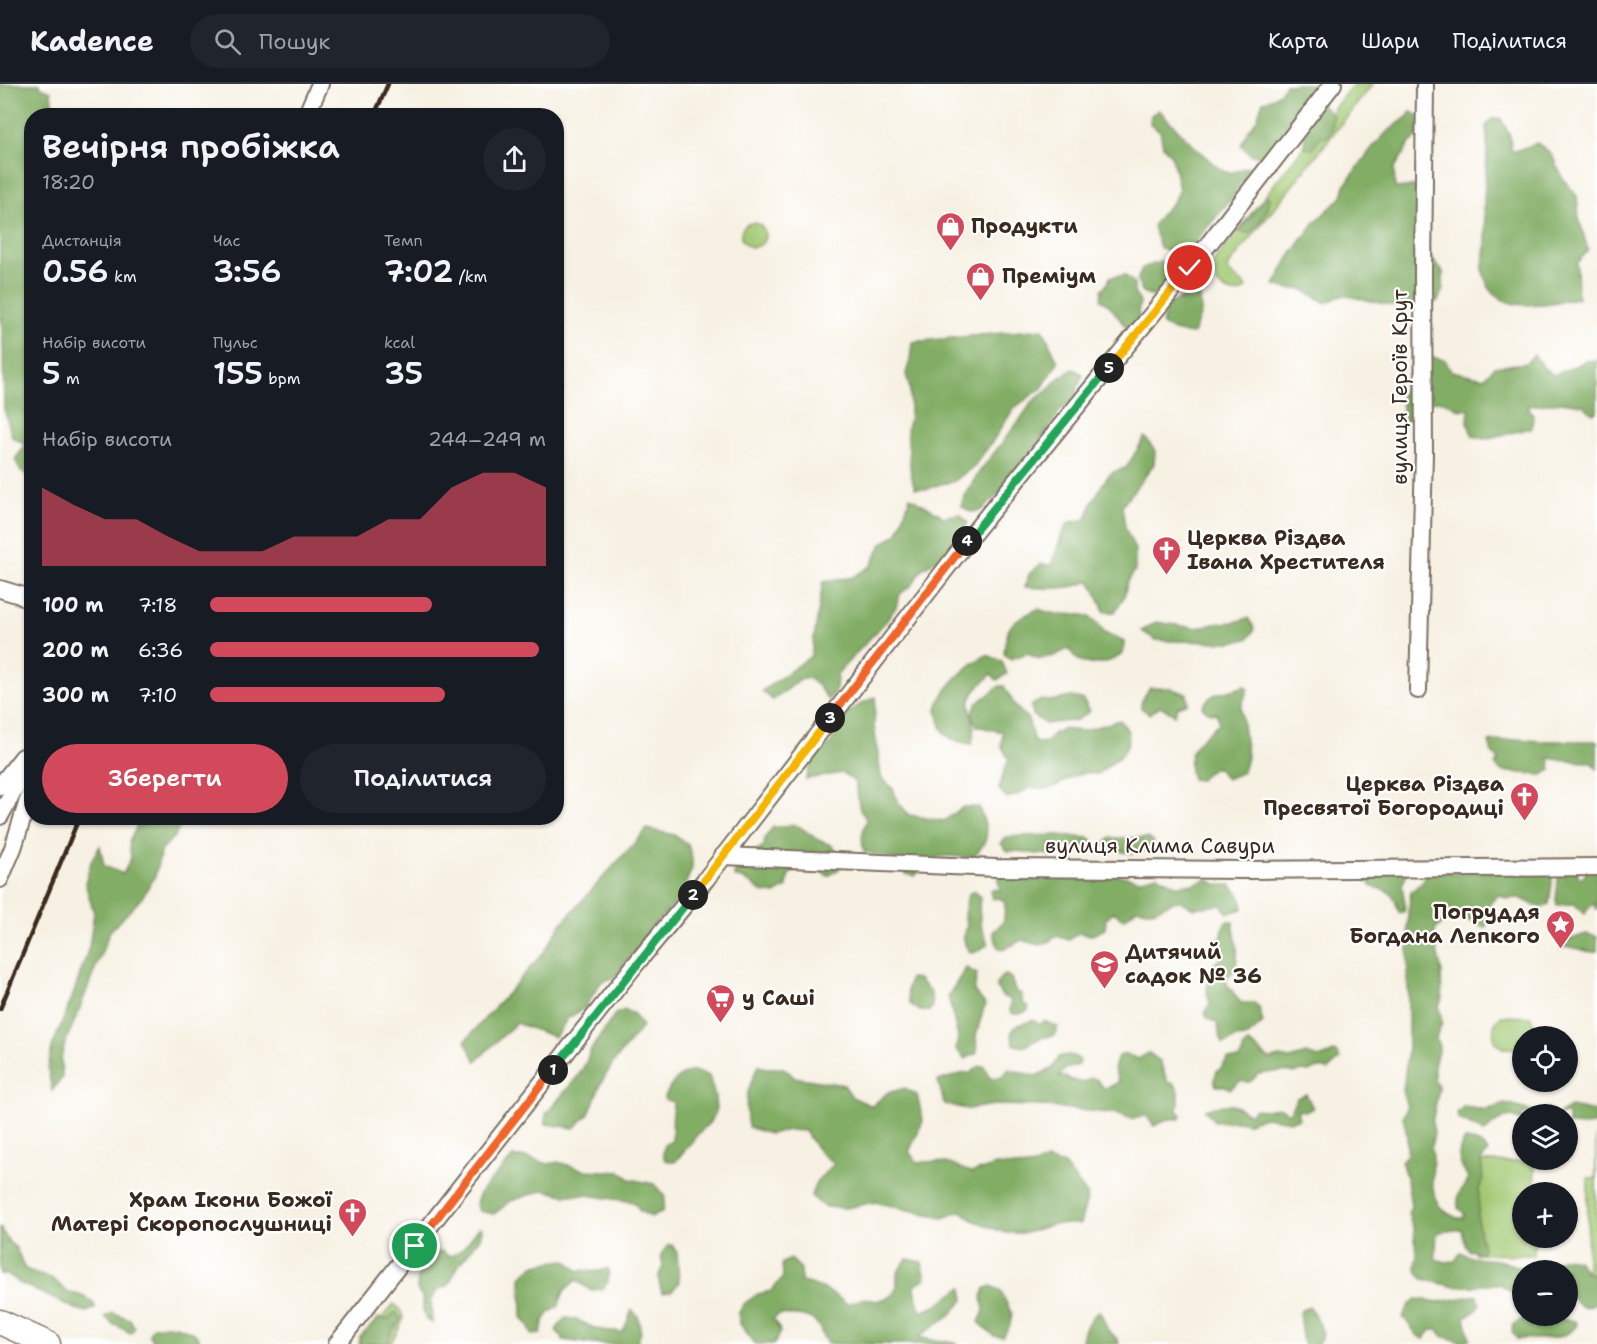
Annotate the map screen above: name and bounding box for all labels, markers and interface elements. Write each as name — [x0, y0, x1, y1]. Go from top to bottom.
search box — [190, 14, 610, 68]
text: Kadence — [30, 22, 154, 60]
icon: search — [211, 25, 244, 58]
text: Пошук — [259, 27, 330, 56]
text: Карта — [1268, 27, 1328, 55]
text: Шари — [1361, 27, 1419, 55]
text: Поділитися — [1452, 27, 1567, 55]
text: Вечірня пробіжка — [42, 124, 340, 169]
button: share — [483, 128, 546, 191]
text: 18:20 — [42, 169, 95, 195]
shop icon: Продукти — [934, 210, 966, 252]
place label: Продукти — [971, 212, 1078, 240]
text: Дистанція — [42, 230, 122, 251]
text: Час — [213, 230, 241, 251]
text: Темп — [384, 230, 423, 251]
pin — [1164, 242, 1215, 293]
text: 0.56 — [42, 251, 109, 292]
text: 3:56 — [213, 251, 281, 292]
text: 7:02 — [384, 251, 453, 292]
icon: check — [1173, 251, 1206, 284]
shop icon: Преміум — [965, 260, 997, 302]
place label: Преміум — [1002, 262, 1096, 290]
text: km — [109, 266, 137, 287]
text: /km — [453, 266, 487, 287]
street label: вулиця Героїв Крут — [1386, 289, 1414, 485]
text: Набір висоти — [42, 332, 146, 353]
text: Пульс — [213, 332, 258, 353]
text: kcal — [384, 332, 415, 353]
text: 5 — [42, 353, 61, 394]
text: 155 — [213, 353, 263, 394]
text: 35 — [384, 353, 423, 394]
pin: 5 — [1094, 353, 1124, 383]
text: 5 — [1104, 357, 1114, 378]
text: m — [61, 368, 80, 389]
text: bpm — [263, 368, 300, 389]
text: Набір висоти — [42, 426, 172, 452]
text: 244–249 m — [428, 426, 546, 452]
place label: Церква Різдва Івана Хрестителя — [1187, 524, 1385, 576]
pin: 4 — [952, 526, 982, 556]
text: 4 — [961, 530, 973, 551]
church icon: Церква Різдва Івана Хрестителя — [1150, 534, 1182, 576]
text: 100 m — [42, 592, 104, 618]
text: 7:18 — [138, 592, 177, 618]
text: 200 m — [42, 637, 109, 663]
text: 6:36 — [138, 637, 183, 663]
text: 300 m — [42, 682, 109, 708]
text: 7:10 — [138, 682, 177, 708]
pin: 3 — [815, 703, 845, 733]
text: 3 — [824, 707, 836, 728]
button: Зберегти — [42, 744, 288, 813]
button: Поділитися — [300, 744, 546, 813]
place label: Церква Різдва Пресвятої Богородиці — [1263, 770, 1505, 822]
church icon: Церква Різдва Пресвятої Богородиці — [1509, 780, 1541, 822]
street label: вулиця Клима Савури — [1045, 832, 1275, 860]
pin: 2 — [678, 880, 708, 910]
text: 2 — [687, 884, 699, 905]
place label: Погруддя Богдана Лепкого — [1349, 898, 1540, 950]
place icon: Погруддя Богдана Лепкого — [1545, 908, 1577, 950]
place label: Дитячий садок № 36 — [1125, 938, 1262, 990]
school or university icon: Дитячий садок № 36 — [1088, 948, 1120, 990]
supermarket icon: у Саші — [705, 982, 737, 1024]
place label: у Саші — [742, 984, 815, 1012]
map controls — [1512, 1026, 1578, 1326]
button: locate — [1512, 1026, 1578, 1092]
pin: 1 — [538, 1055, 568, 1085]
text: 1 — [549, 1059, 557, 1080]
button: layers — [1512, 1104, 1578, 1170]
button: + — [1512, 1182, 1578, 1248]
place label: Храм Ікони Божої Матері Скоропослушниці — [51, 1186, 333, 1238]
church icon: Храм Ікони Божої Матері Скоропослушниці — [337, 1196, 369, 1238]
pin — [389, 1220, 440, 1271]
icon: arrive — [398, 1229, 431, 1262]
button: − — [1512, 1260, 1578, 1326]

